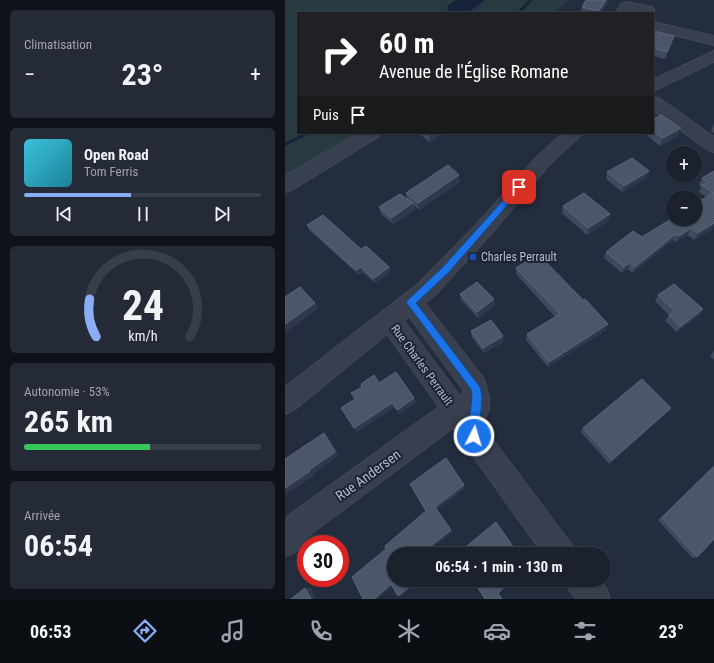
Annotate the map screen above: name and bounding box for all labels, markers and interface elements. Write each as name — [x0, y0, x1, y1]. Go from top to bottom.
text: 60 m — [379, 27, 435, 60]
icon: right — [313, 28, 365, 80]
text: Climatisation — [24, 37, 92, 52]
text: 23° — [122, 57, 164, 92]
text: Avenue de l'Église Romane — [379, 61, 568, 82]
text: − — [24, 62, 35, 87]
text: + — [250, 62, 261, 87]
icon: arrive — [347, 104, 369, 126]
text: Puis — [313, 106, 339, 124]
text: Open Road — [84, 146, 149, 164]
map controls — [666, 146, 702, 226]
button: + — [666, 146, 702, 182]
text: Tom Ferris — [84, 164, 138, 179]
pin — [502, 170, 536, 204]
icon: arrive — [508, 176, 530, 198]
button: − — [666, 190, 702, 226]
icon: previous — [53, 203, 75, 225]
icon: pause — [132, 203, 154, 225]
icon: next — [211, 203, 233, 225]
place label: Charles Perrault — [481, 250, 557, 264]
marker: Charles Perrault — [468, 252, 478, 262]
text: 24 — [121, 281, 164, 330]
street label: Rue Charles Perrault — [388, 322, 456, 408]
text: km/h — [128, 328, 157, 344]
text: Autonomie · 53% — [24, 384, 110, 399]
text: 265 km — [24, 404, 113, 439]
position arrow — [453, 415, 495, 457]
street label: Rue Andersen — [332, 446, 404, 504]
text: Arrivée — [24, 508, 60, 523]
text: 06:54 — [24, 528, 93, 563]
speed limit sign: 30 — [297, 535, 349, 587]
text: 06:54 · 1 min · 130 m — [435, 558, 563, 576]
icon: directions — [131, 617, 159, 645]
icon: music — [219, 617, 247, 645]
icon: phone — [307, 617, 335, 645]
icon: climate — [395, 617, 423, 645]
icon: car — [483, 617, 511, 645]
icon: filters — [571, 617, 599, 645]
text: 06:53 — [30, 621, 71, 642]
text: 23° — [659, 621, 684, 642]

